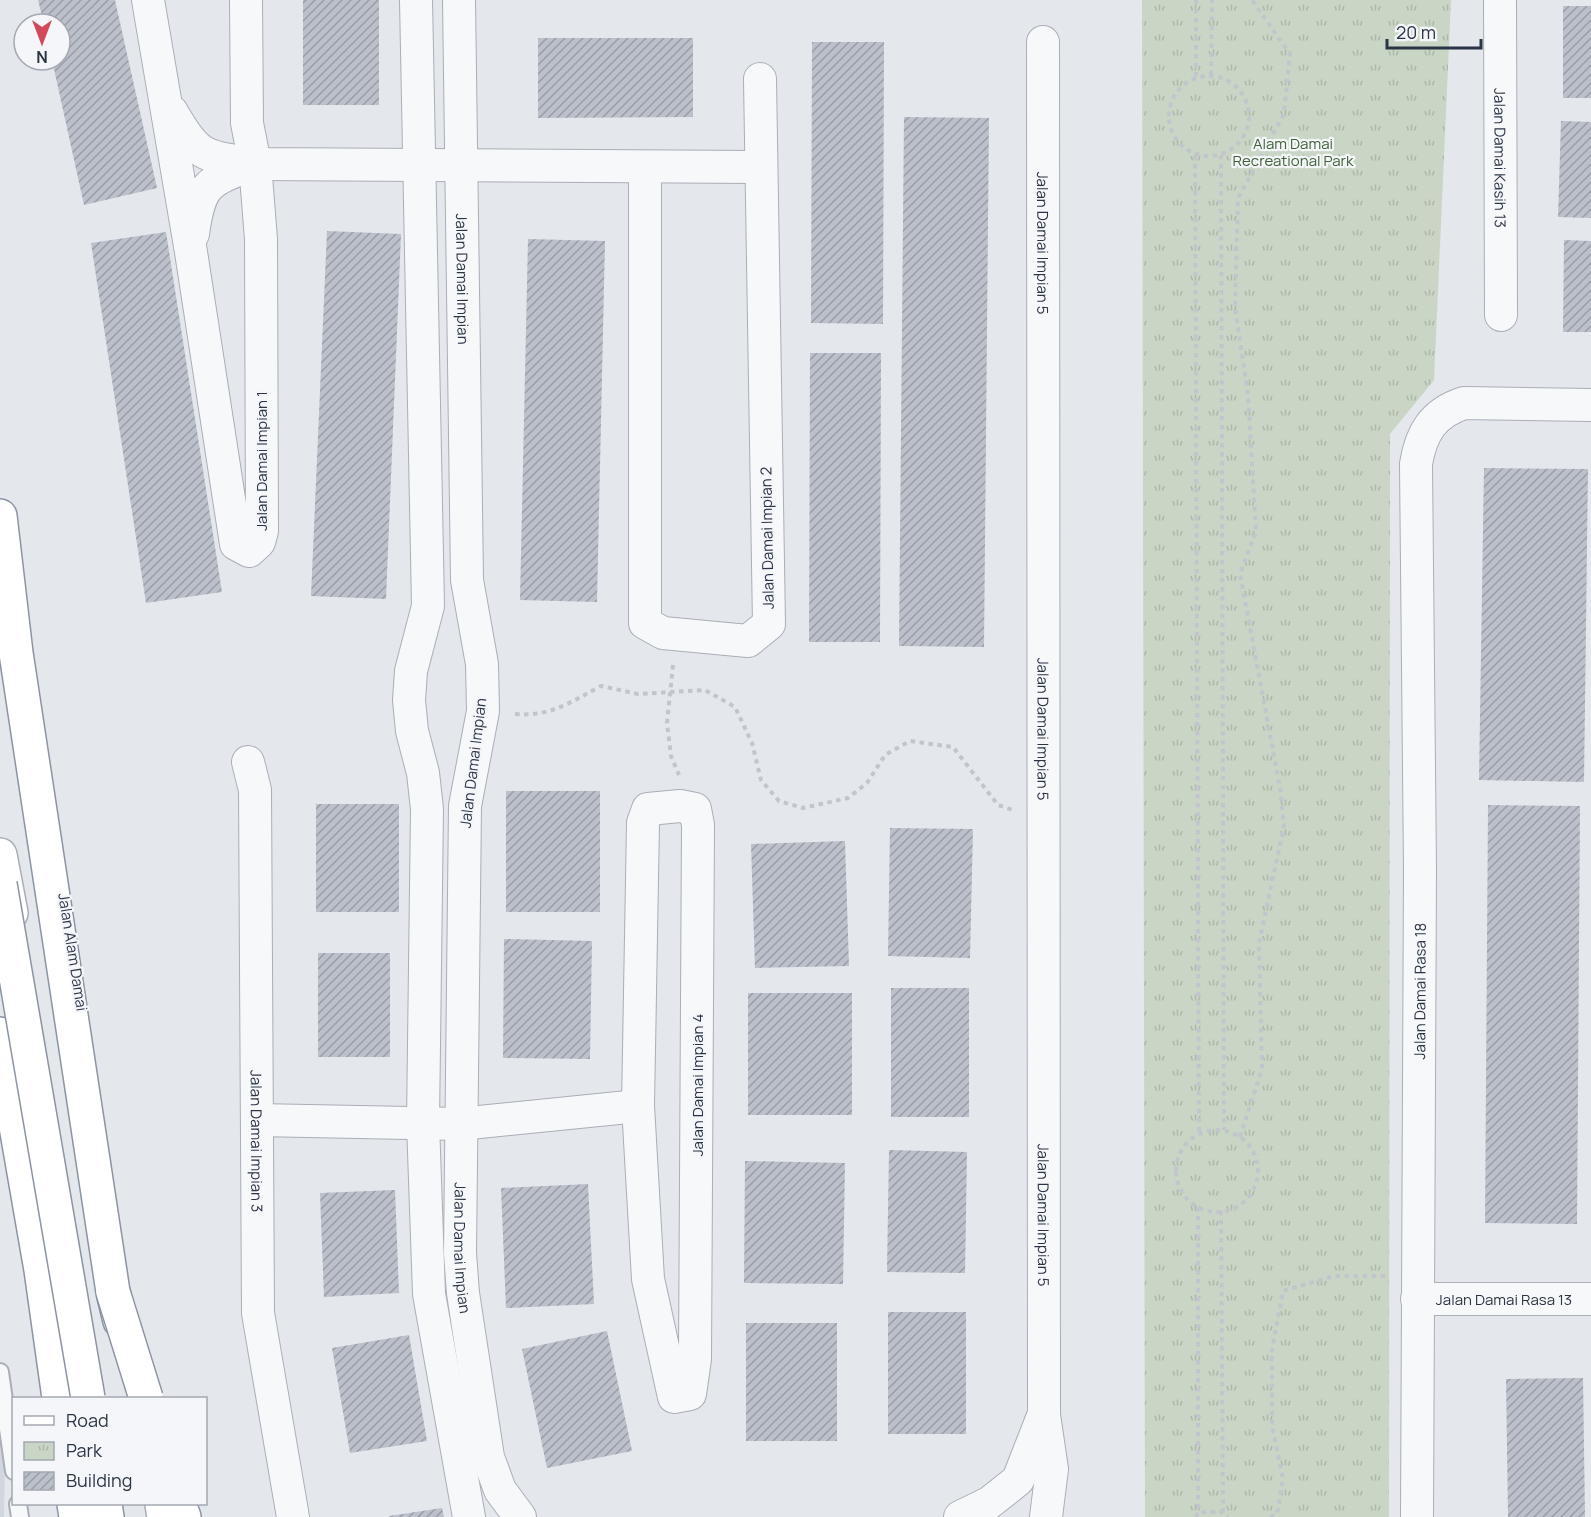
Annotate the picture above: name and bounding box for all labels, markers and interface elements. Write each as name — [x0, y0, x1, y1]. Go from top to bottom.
north arrow — [12, 12, 72, 72]
scale bar — [1387, 12, 1482, 50]
text: 20 m — [1396, 20, 1436, 44]
text: N — [36, 46, 48, 68]
street label: Jalan Damai Kasih 13 — [1490, 88, 1511, 228]
park label: Alam Damai Recreational Park — [1233, 133, 1354, 171]
street label: Jalan Damai Impian 5 — [1033, 172, 1054, 314]
street label: Jalan Damai Impian — [451, 213, 474, 345]
street label: Jalan Damai Impian 1 — [251, 391, 272, 531]
street label: Jalan Damai Impian 2 — [755, 467, 779, 609]
street label: Jalan Damai Impian 5 — [1033, 658, 1054, 800]
street label: Jalan Damai Impian — [455, 697, 491, 829]
street label: Jalan Alam Damai — [53, 892, 93, 1012]
street label: Jalan Damai Rasa 18 — [1409, 923, 1430, 1059]
street label: Jalan Damai Impian 4 — [687, 1014, 708, 1156]
street label: Jalan Damai Impian 3 — [246, 1070, 268, 1212]
street label: Jalan Damai Impian 5 — [1033, 1144, 1054, 1286]
street label: Jalan Damai Impian — [450, 1182, 476, 1315]
street label: Jalan Damai Rasa 13 — [1436, 1289, 1572, 1310]
legend — [12, 1397, 207, 1505]
text: Road — [66, 1408, 109, 1432]
text: Park — [66, 1438, 103, 1462]
text: Building — [66, 1468, 132, 1492]

